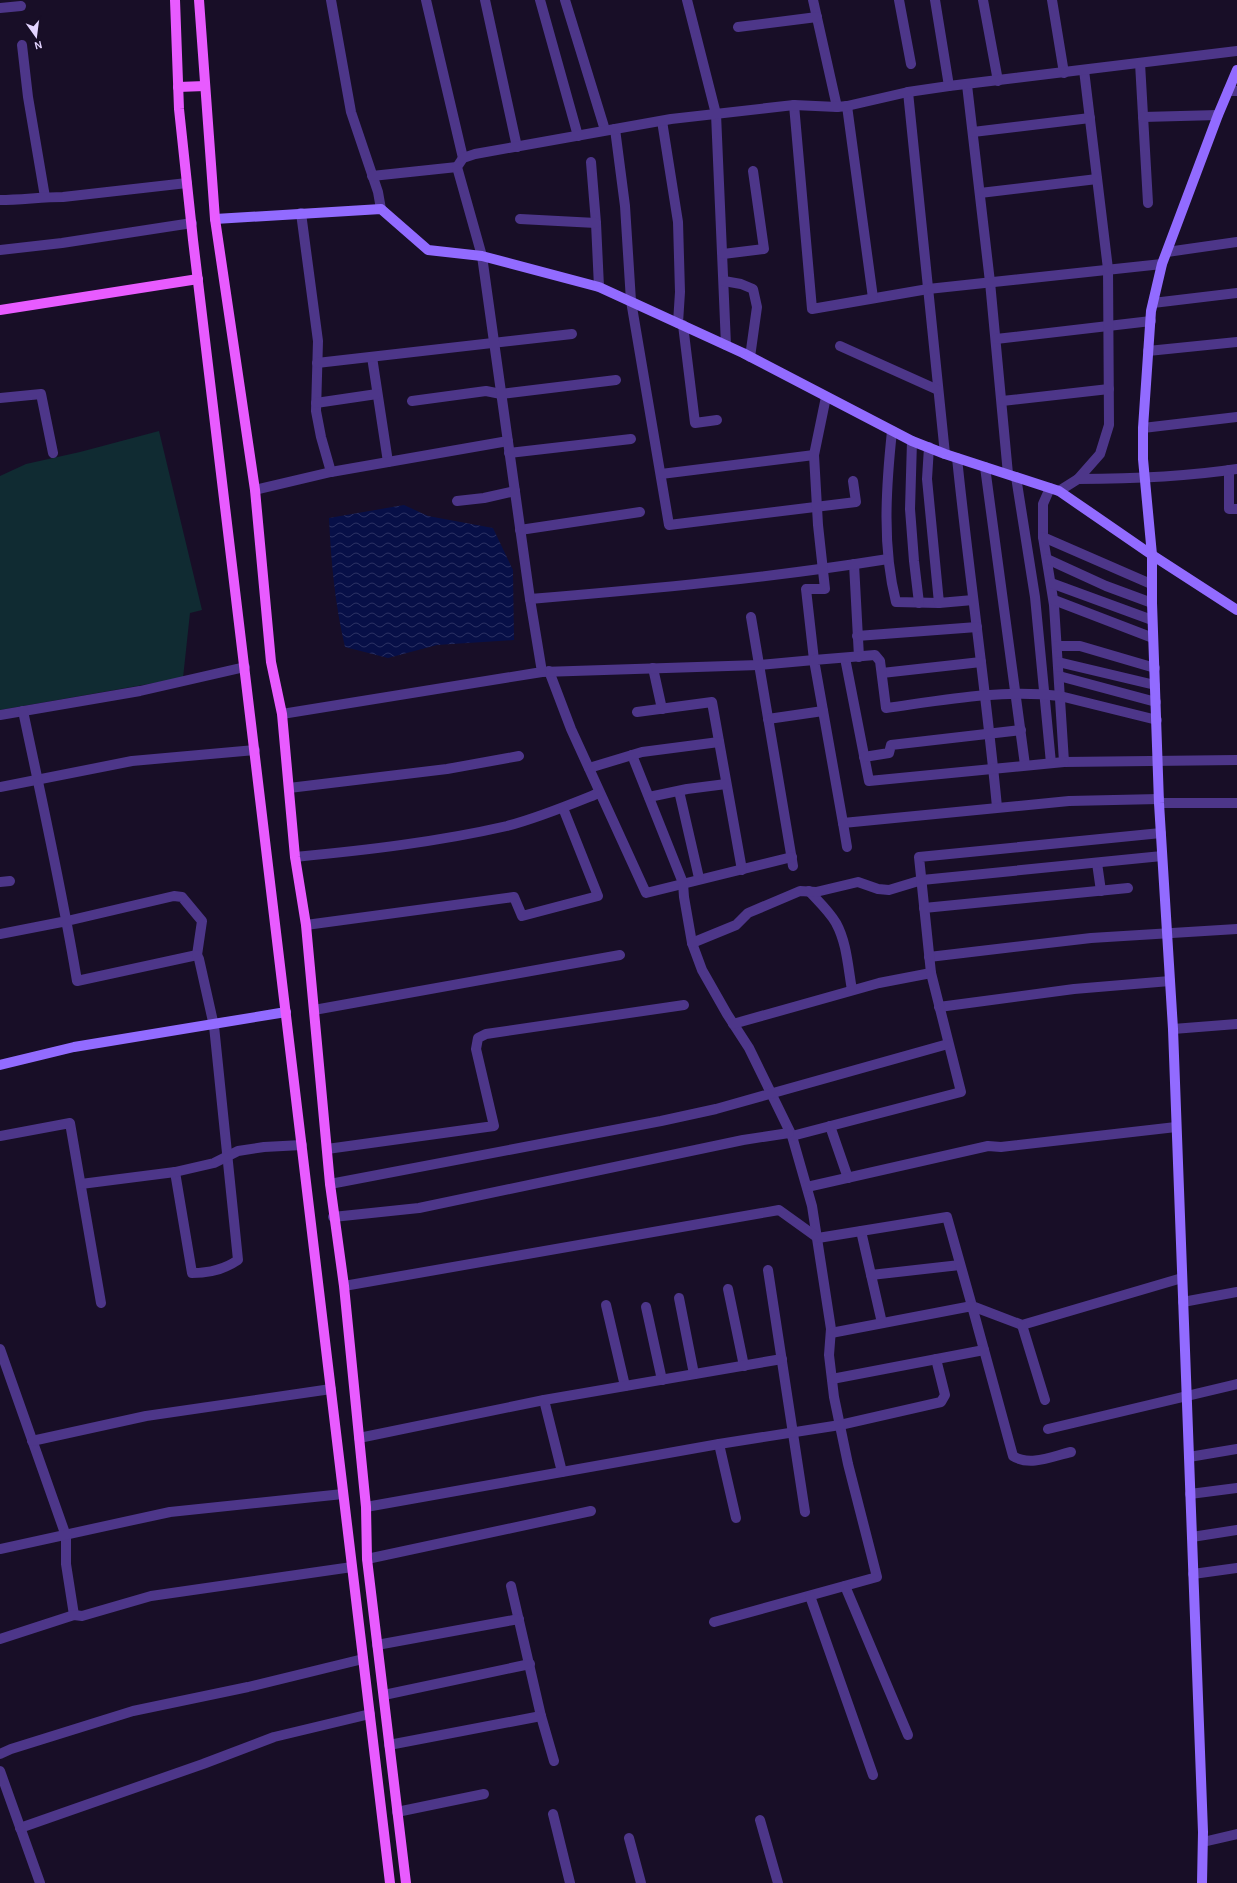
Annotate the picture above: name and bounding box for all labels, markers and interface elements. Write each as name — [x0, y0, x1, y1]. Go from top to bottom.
north arrow — [16, 16, 56, 56]
text: N — [33, 38, 44, 52]

